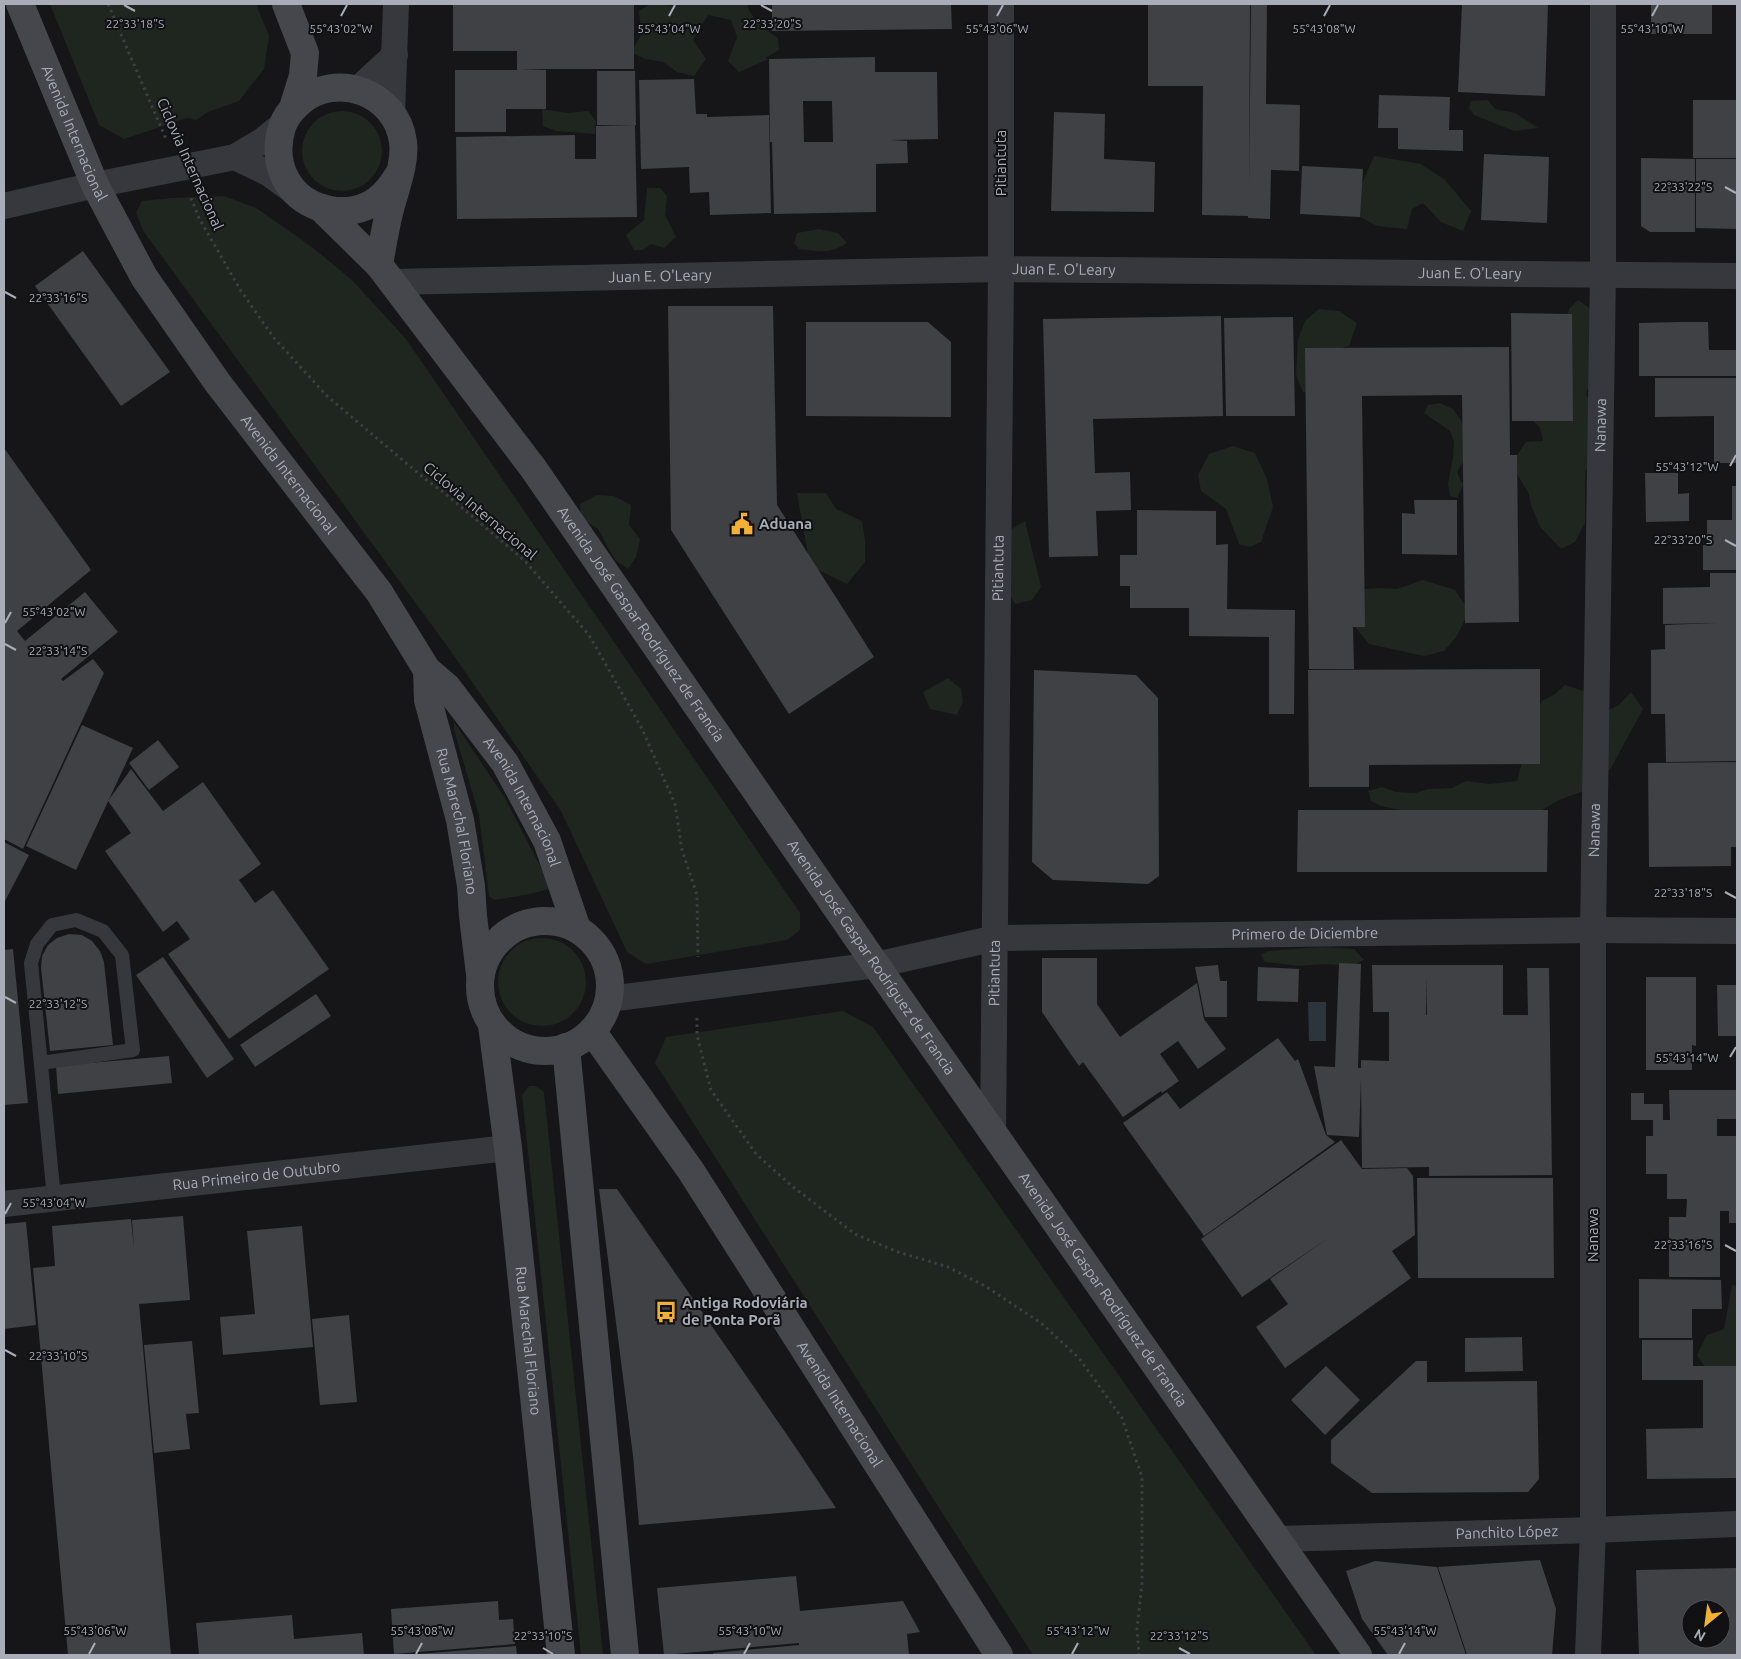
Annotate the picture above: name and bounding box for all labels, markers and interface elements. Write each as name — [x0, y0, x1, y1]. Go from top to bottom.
text: 22°33'18"S — [106, 17, 164, 30]
text: 22°33'20"S — [743, 17, 801, 30]
text: 55°43'02"W — [309, 22, 373, 35]
text: 55°43'04"W — [637, 22, 701, 35]
text: 55°43'06"W — [965, 22, 1029, 35]
text: 55°43'08"W — [1292, 22, 1356, 35]
text: 55°43'10"W — [1620, 22, 1684, 35]
street label: Avenida Internacional — [38, 63, 111, 204]
street label: Ciclovia Internacional — [154, 95, 227, 233]
street label: Pitiantuta — [992, 130, 1009, 196]
text: 22°33'22"S — [1654, 180, 1712, 193]
street label: Juan E. O'Leary — [1012, 260, 1116, 278]
street label: Juan E. O'Leary — [1418, 264, 1522, 282]
street label: Juan E. O'Leary — [608, 266, 712, 285]
text: 22°33'16"S — [29, 291, 87, 304]
street label: Nanawa — [1591, 398, 1609, 452]
street label: Avenida Internacional — [238, 411, 340, 537]
street label: Ciclovia Internacional — [420, 458, 540, 563]
text: 55°43'12"W — [1655, 460, 1719, 473]
street label: Avenida José Gaspar Rodríguez de Francia — [554, 503, 728, 745]
public building icon: Aduana — [729, 511, 755, 537]
place label: Aduana — [759, 515, 812, 532]
text: 22°33'20"S — [1654, 533, 1712, 546]
street label: Pitiantuta — [989, 535, 1007, 601]
text: 55°43'02"W — [22, 605, 86, 618]
text: 22°33'14"S — [29, 644, 87, 657]
street label: Avenida Internacional — [480, 733, 564, 869]
street label: Rua Marechal Floriano — [433, 746, 481, 895]
street label: Nanawa — [1585, 803, 1603, 857]
street label: Avenida José Gaspar Rodríguez de Francia — [784, 836, 959, 1078]
text: 22°33'18"S — [1654, 886, 1712, 899]
street label: Primero de Diciembre — [1231, 924, 1378, 943]
street label: Pitiantuta — [985, 940, 1003, 1006]
text: 22°33'12"S — [29, 997, 87, 1010]
text: 55°43'14"W — [1655, 1051, 1719, 1064]
street label: Rua Primeiro de Outubro — [172, 1158, 341, 1193]
street label: Avenida José Gaspar Rodríguez de Francia — [1015, 1169, 1191, 1410]
text: 55°43'04"W — [22, 1196, 86, 1209]
street label: Nanawa — [1584, 1208, 1601, 1262]
text: 22°33'16"S — [1654, 1238, 1712, 1251]
street label: Rua Marechal Floriano — [512, 1266, 545, 1416]
place label: Antiga Rodoviária de Ponta Porã — [682, 1294, 808, 1328]
bus stop icon: Antiga Rodoviária de Ponta Porã — [653, 1299, 679, 1325]
street label: Avenida Internacional — [794, 1338, 886, 1470]
text: 22°33'10"S — [29, 1349, 87, 1362]
street label: Panchito López — [1455, 1522, 1559, 1542]
north arrow — [1681, 1599, 1731, 1649]
text: 55°43'06"W — [63, 1624, 127, 1637]
text: 55°43'08"W — [390, 1624, 454, 1637]
text: 55°43'10"W — [718, 1624, 782, 1637]
text: 55°43'12"W — [1046, 1624, 1110, 1637]
text: 55°43'14"W — [1373, 1624, 1437, 1637]
text: N — [1691, 1626, 1708, 1645]
text: 22°33'10"S — [514, 1629, 572, 1642]
text: 22°33'12"S — [1150, 1629, 1208, 1642]

